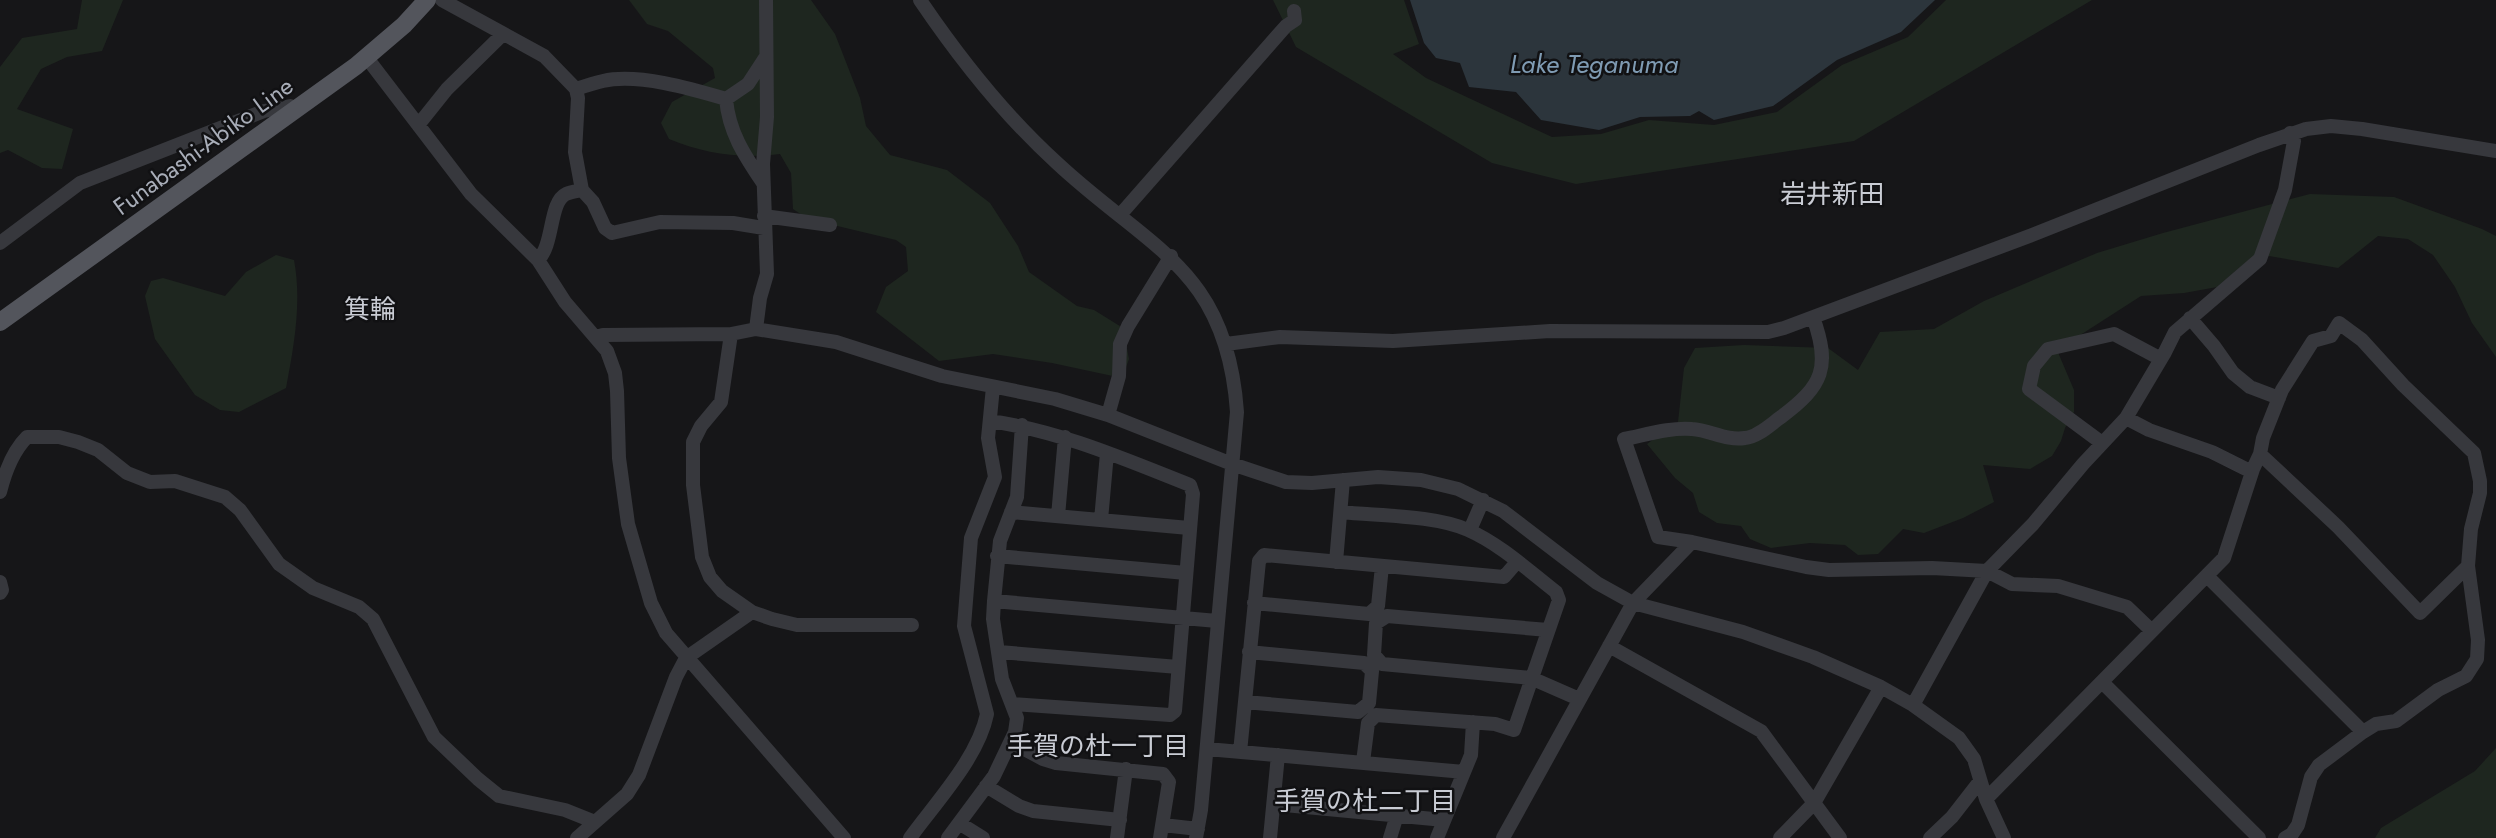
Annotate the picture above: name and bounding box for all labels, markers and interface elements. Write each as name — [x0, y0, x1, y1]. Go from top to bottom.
water label: Lake Teganuma — [1510, 45, 1679, 83]
street label: Funabashi-Abiko Line — [106, 69, 300, 223]
district label: 岩井新田 — [1780, 175, 1884, 213]
district label: 箕輪 — [344, 290, 396, 328]
district label: 手賀の杜一丁目 — [1007, 727, 1189, 765]
district label: 手賀の杜二丁目 — [1274, 782, 1456, 820]

